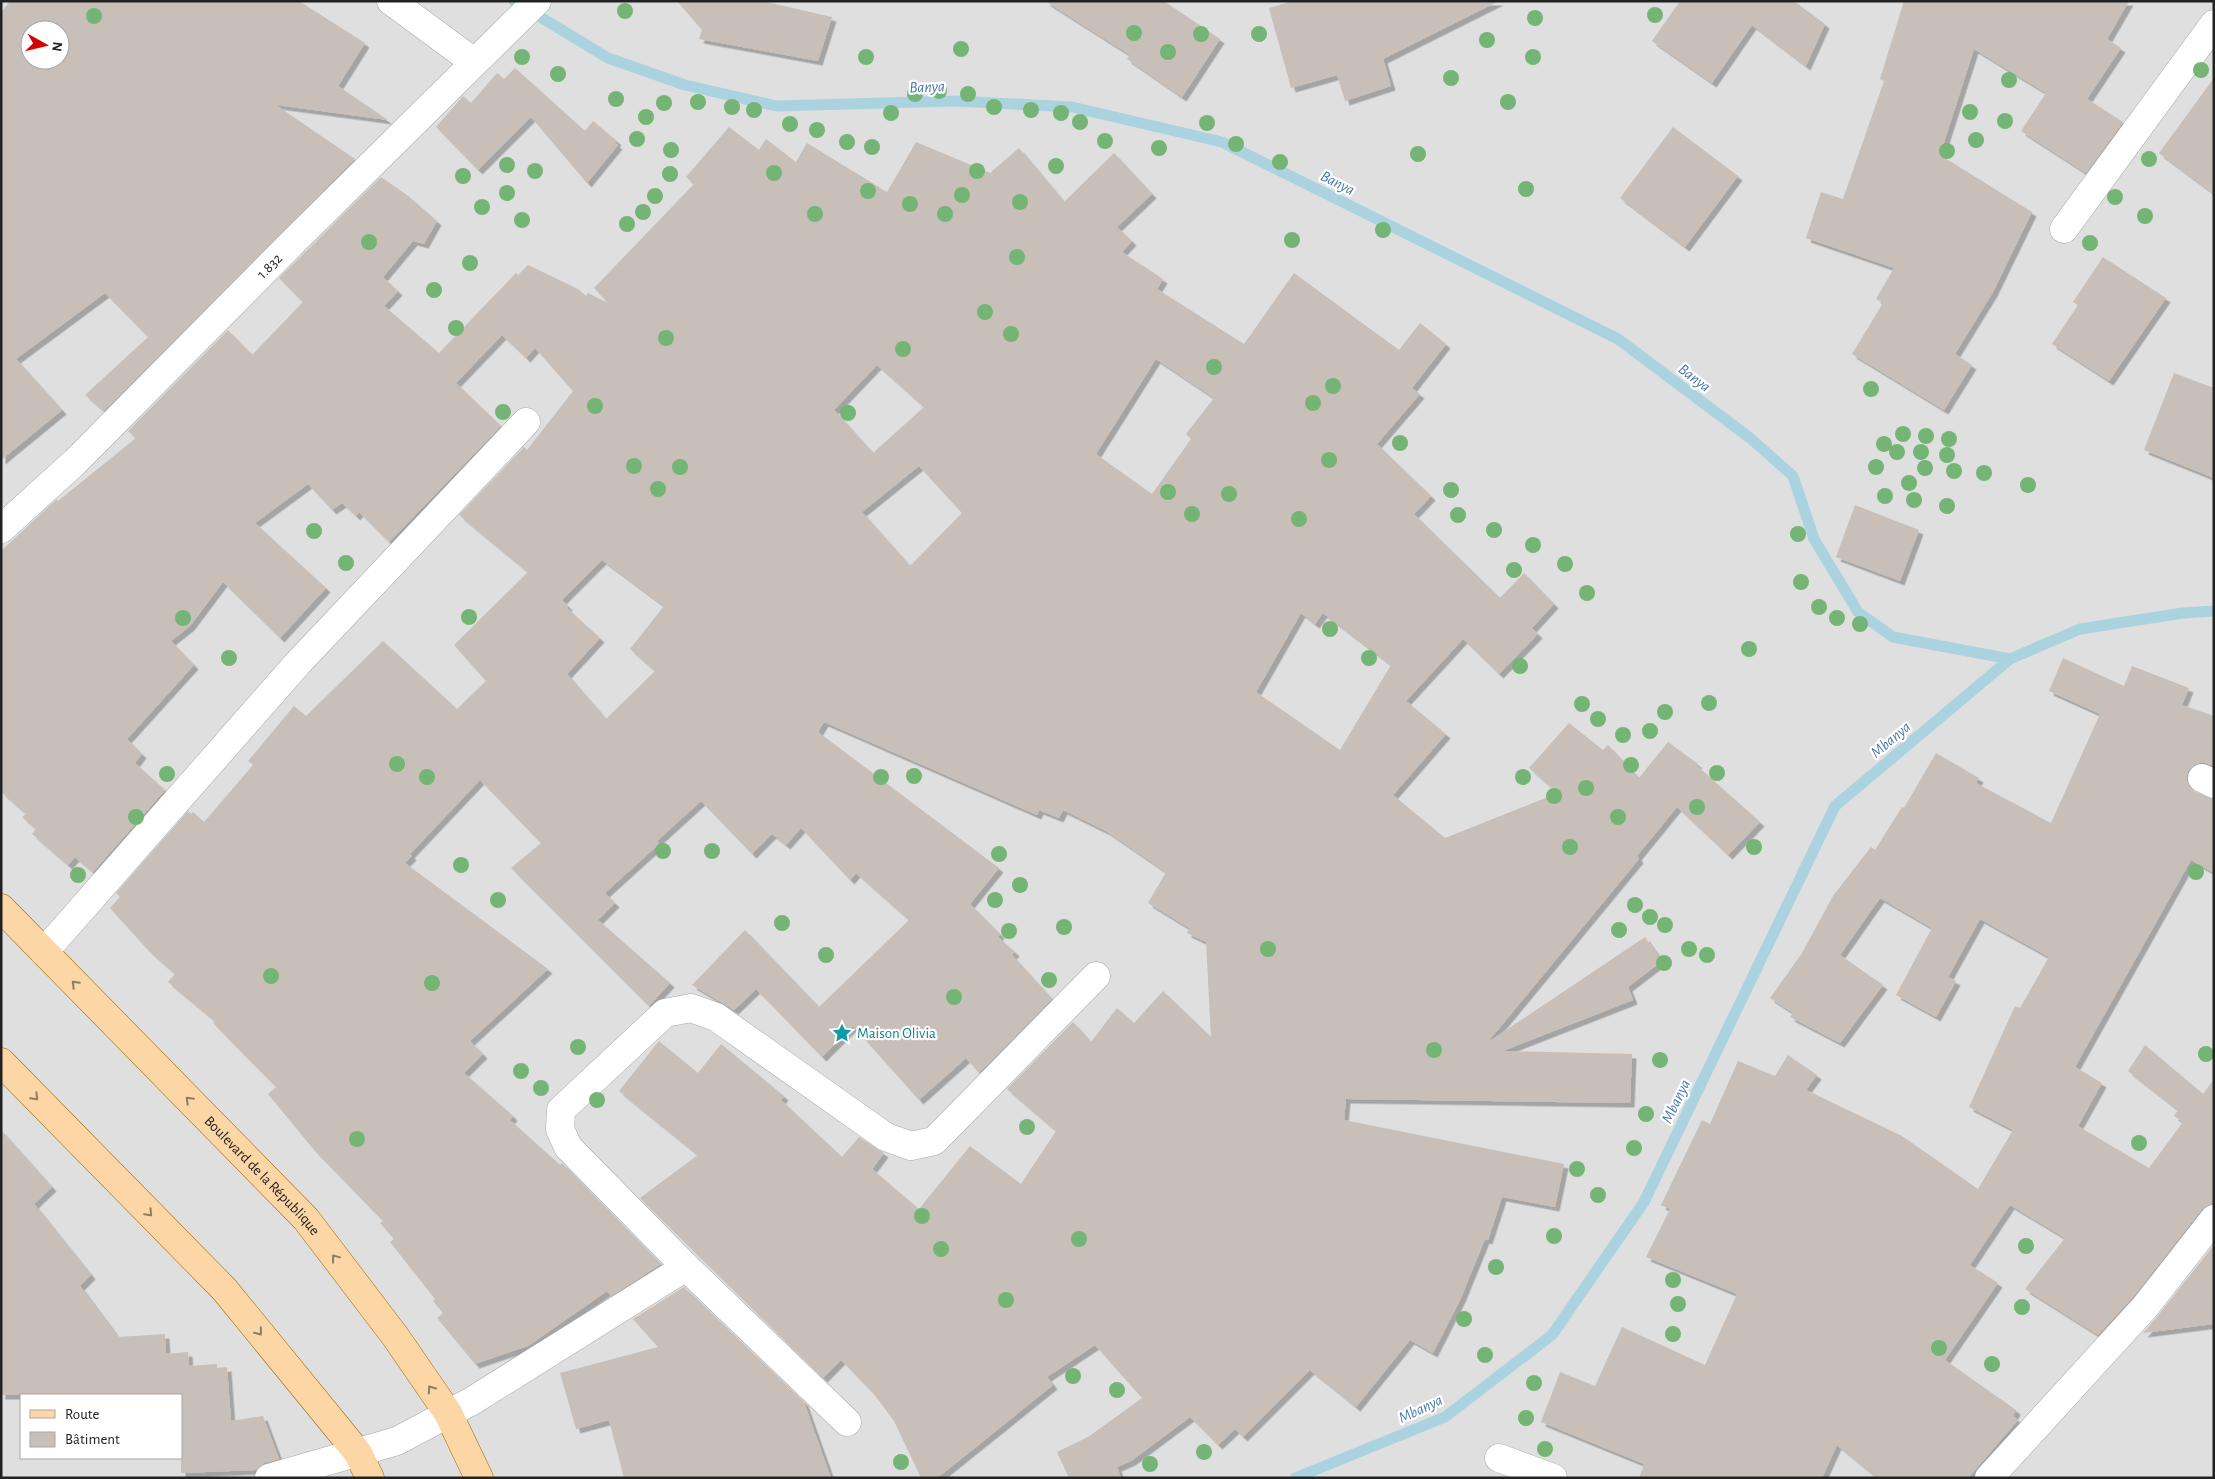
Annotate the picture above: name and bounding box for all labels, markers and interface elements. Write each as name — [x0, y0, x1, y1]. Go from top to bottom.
north arrow — [20, 20, 70, 70]
text: N — [49, 41, 64, 52]
water label: Banya — [909, 78, 945, 96]
water label: Banya — [1318, 168, 1357, 198]
street label: 1.832 — [254, 251, 285, 282]
water label: Banya — [1675, 361, 1713, 395]
water label: Mbanya — [1868, 719, 1914, 761]
one-way arrow — [72, 981, 81, 990]
place icon: Maison Olivia — [831, 1022, 853, 1044]
place label: Maison Olivia — [857, 1026, 936, 1041]
water label: Mbanya — [1658, 1077, 1693, 1126]
one-way arrow — [30, 1091, 39, 1100]
one-way arrow — [186, 1097, 195, 1106]
street label: Boulevard de la République — [201, 1113, 323, 1238]
one-way arrow — [143, 1207, 152, 1216]
one-way arrow — [332, 1254, 341, 1264]
one-way arrow — [254, 1326, 262, 1335]
one-way arrow — [428, 1385, 437, 1394]
water label: Mbanya — [1396, 1392, 1445, 1426]
legend — [20, 1394, 182, 1459]
text: Route — [65, 1407, 99, 1422]
text: Bâtiment — [65, 1432, 120, 1447]

